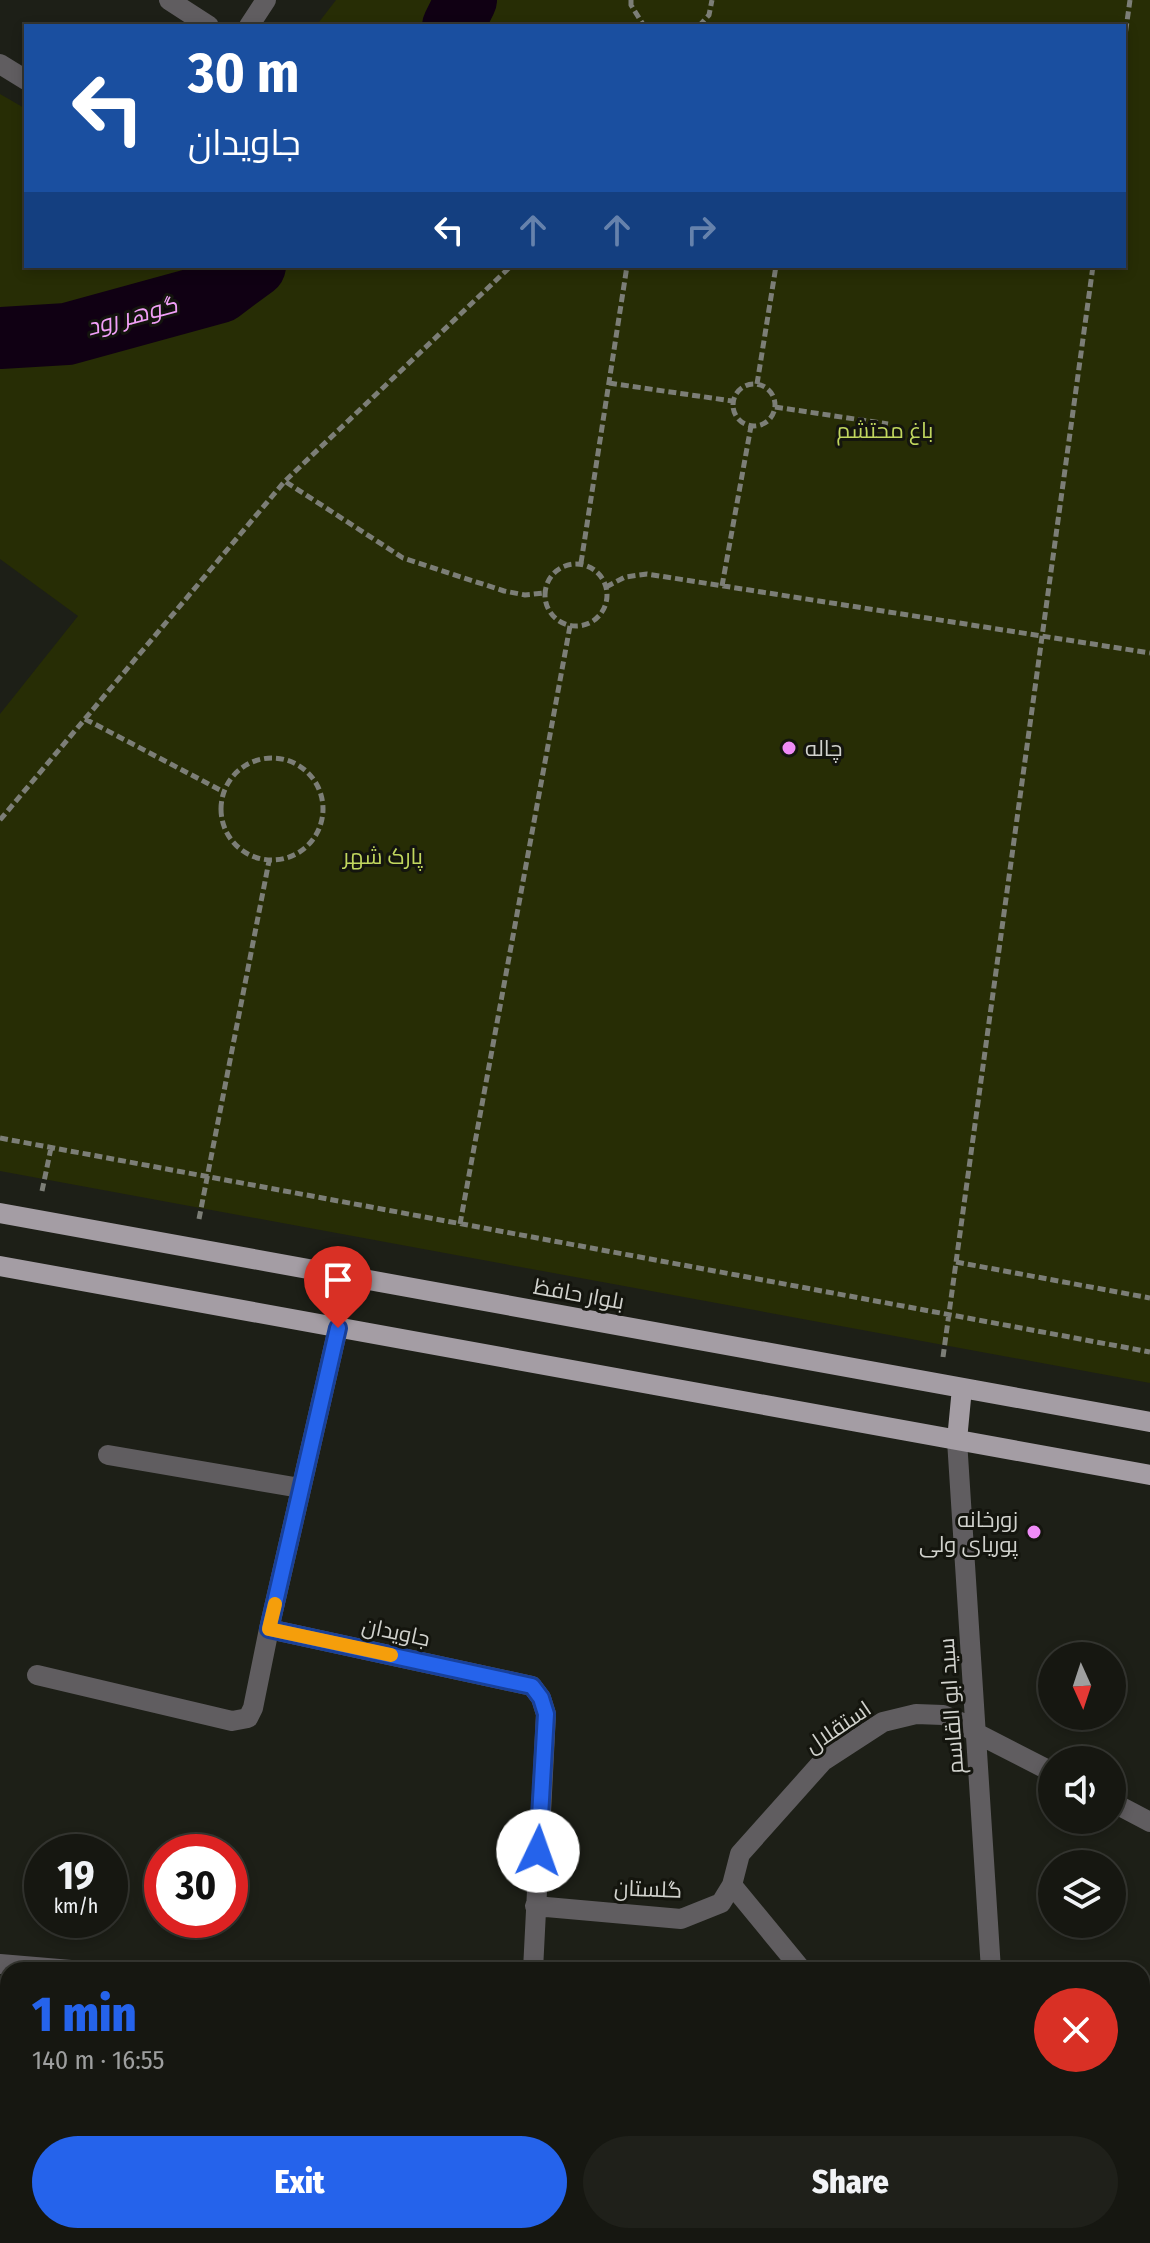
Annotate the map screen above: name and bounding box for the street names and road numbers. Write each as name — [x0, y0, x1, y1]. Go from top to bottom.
street label: بلوار حافظ — [531, 1273, 627, 1315]
street label: جاویدان — [359, 1612, 433, 1652]
street label: سید ابو القاسم — [933, 1637, 971, 1775]
street label: استقلال — [800, 1695, 876, 1759]
street label: گلستان — [613, 1874, 683, 1904]

